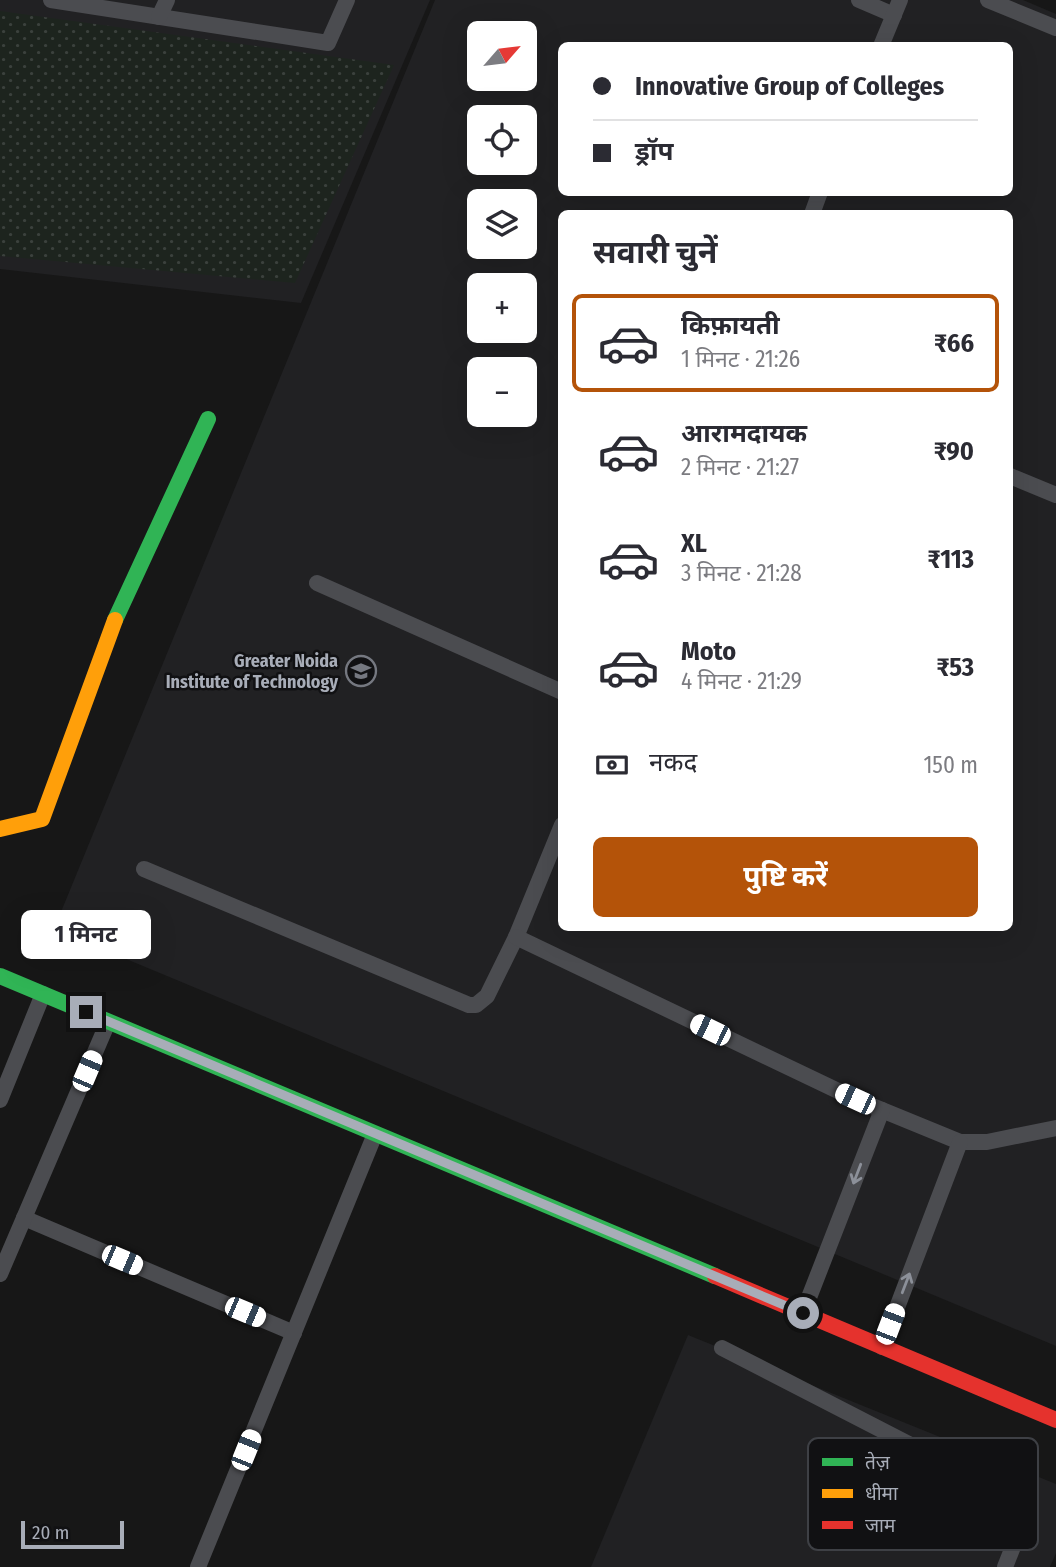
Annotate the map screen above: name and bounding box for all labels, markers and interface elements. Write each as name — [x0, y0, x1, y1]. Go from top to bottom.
north arrow — [467, 21, 537, 91]
map controls — [467, 21, 537, 427]
text: Innovative Group of Colleges — [635, 71, 944, 102]
button: locate — [467, 105, 537, 175]
text: ड्रॉप — [635, 136, 673, 167]
button: layers — [467, 189, 537, 259]
text: सवारी चुनें — [593, 233, 717, 271]
button: + — [467, 273, 537, 343]
text: किफ़ायती — [681, 310, 780, 341]
icon: car — [597, 312, 660, 375]
text: ₹66 — [934, 328, 974, 359]
text: 1 मिनट · 21:26 — [681, 345, 800, 373]
button: − — [467, 357, 537, 427]
text: आरामदायक — [681, 418, 807, 449]
icon: car — [597, 420, 660, 483]
text: ₹90 — [934, 436, 974, 467]
text: 2 मिनट · 21:27 — [681, 453, 799, 481]
icon: car — [597, 528, 660, 591]
text: XL — [681, 528, 707, 559]
text: ₹113 — [927, 544, 974, 575]
text: 3 मिनट · 21:28 — [681, 559, 802, 587]
icon: car — [597, 636, 660, 699]
text: Moto — [681, 636, 736, 667]
place label: Greater Noida Institute of Technology — [166, 650, 338, 693]
text: ₹53 — [936, 652, 974, 683]
school or university icon: Greater Noida Institute of Technology — [344, 654, 378, 688]
text: 4 मिनट · 21:29 — [681, 667, 802, 695]
icon: cash — [593, 746, 631, 784]
text: नकद — [649, 747, 697, 778]
text: 150 m — [923, 751, 978, 779]
button: पुष्टि करें — [593, 837, 978, 917]
callout: 1 मिनट — [21, 911, 151, 960]
text: 1 मिनट — [55, 920, 117, 948]
route end — [70, 996, 102, 1028]
car — [687, 1011, 734, 1049]
car — [70, 1048, 105, 1094]
car — [832, 1081, 879, 1117]
one-way arrow — [850, 1162, 863, 1184]
car — [99, 1242, 146, 1278]
one-way arrow — [900, 1273, 913, 1294]
car — [222, 1294, 269, 1330]
route start — [787, 1297, 819, 1329]
car — [873, 1301, 908, 1347]
car — [229, 1427, 264, 1473]
legend — [808, 1438, 1038, 1550]
text: तेज़ — [865, 1451, 891, 1474]
text: धीमा — [865, 1482, 899, 1505]
text: जाम — [865, 1514, 896, 1537]
scale bar — [21, 1518, 124, 1550]
text: 20 m — [32, 1521, 69, 1544]

